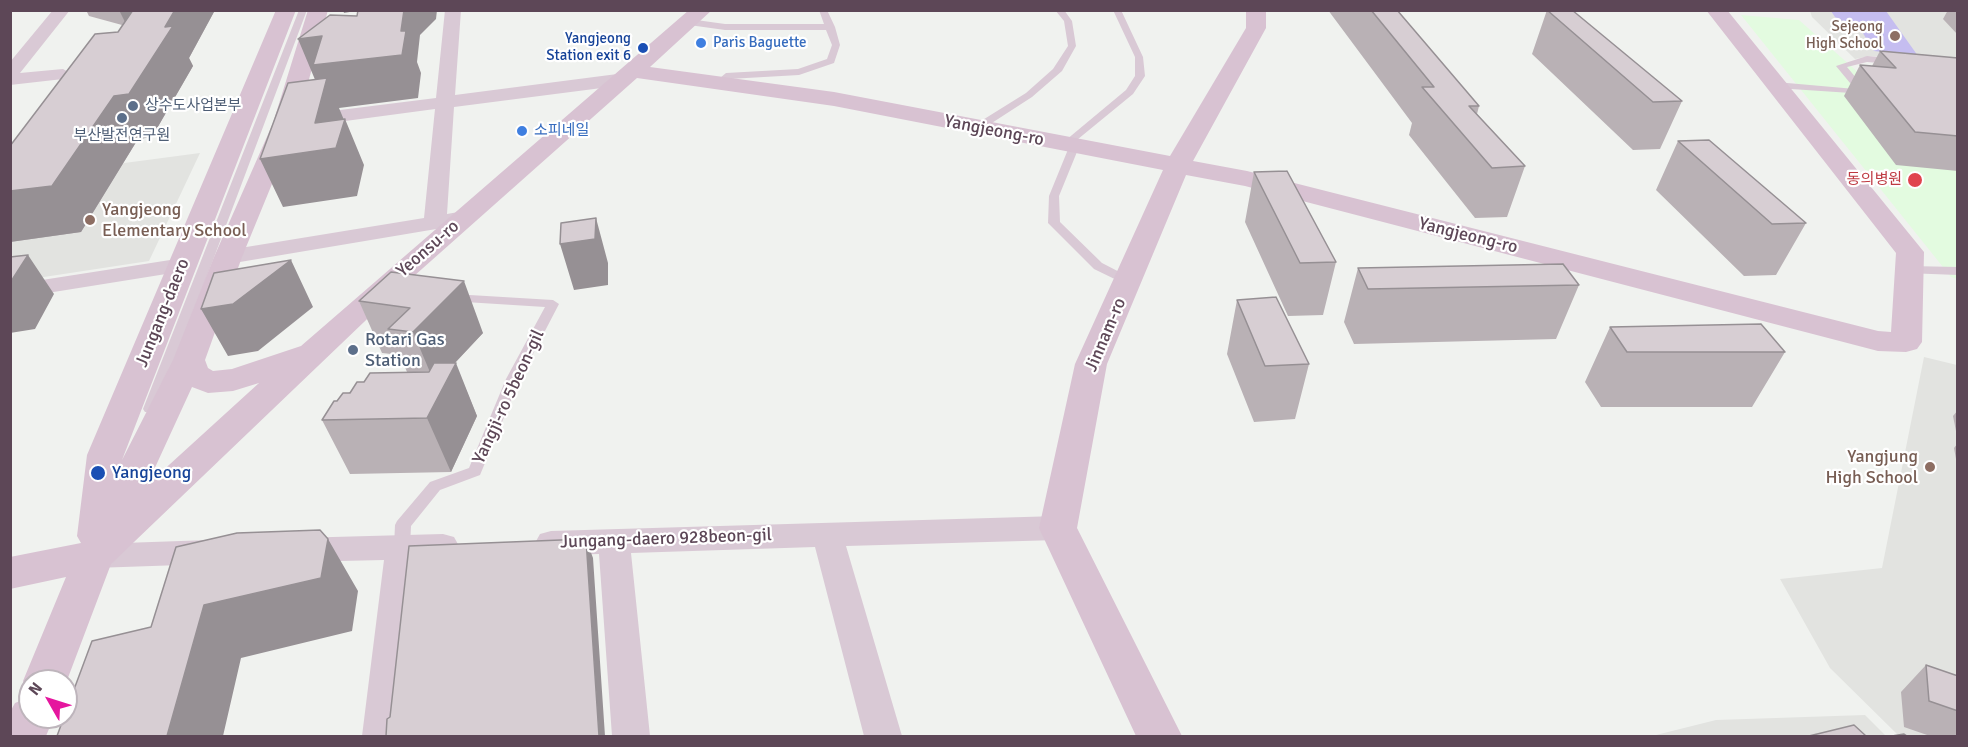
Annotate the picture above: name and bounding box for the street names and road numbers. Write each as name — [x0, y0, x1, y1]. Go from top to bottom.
street label: Yangjeong-ro — [942, 111, 1046, 151]
street label: Yangjeong-ro — [1416, 213, 1520, 259]
street label: Yeonsu-ro — [392, 216, 464, 282]
street label: Jungang-daero — [131, 256, 195, 370]
street label: Jinnam-ro — [1081, 295, 1131, 375]
street label: Yangji-ro 5beon-gil — [468, 326, 550, 468]
street label: Jungang-daero 928beon-gil — [560, 525, 772, 553]

